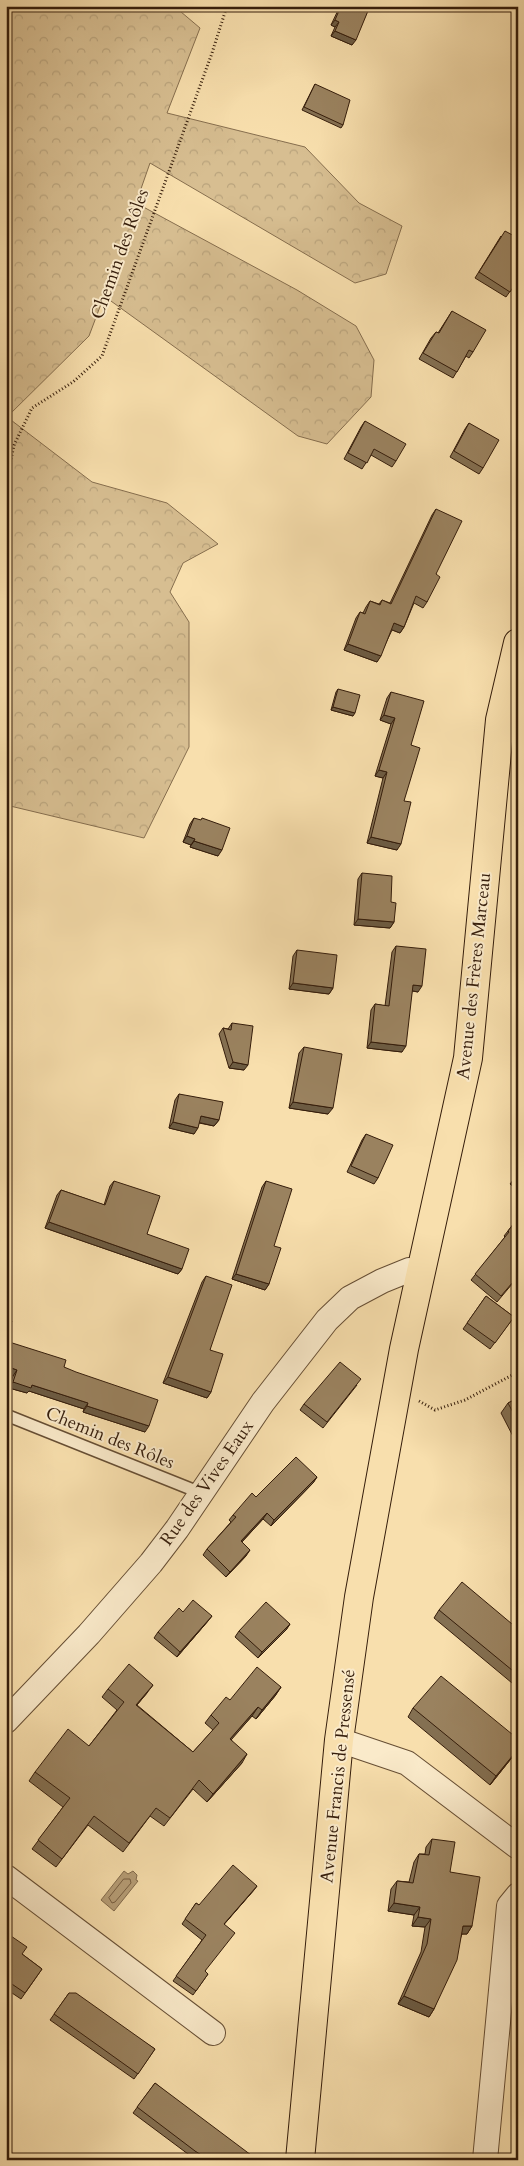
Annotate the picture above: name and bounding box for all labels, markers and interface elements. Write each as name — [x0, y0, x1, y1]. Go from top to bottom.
street label: Chemin des Rôles — [85, 185, 155, 323]
street label: Avenue des Frères Marceau — [451, 871, 497, 1081]
street label: Chemin des Rôles — [42, 1401, 178, 1475]
street label: Rue des Vives Eaux — [154, 1415, 260, 1551]
street label: Avenue Francis de Pressensé — [314, 1668, 362, 1884]

